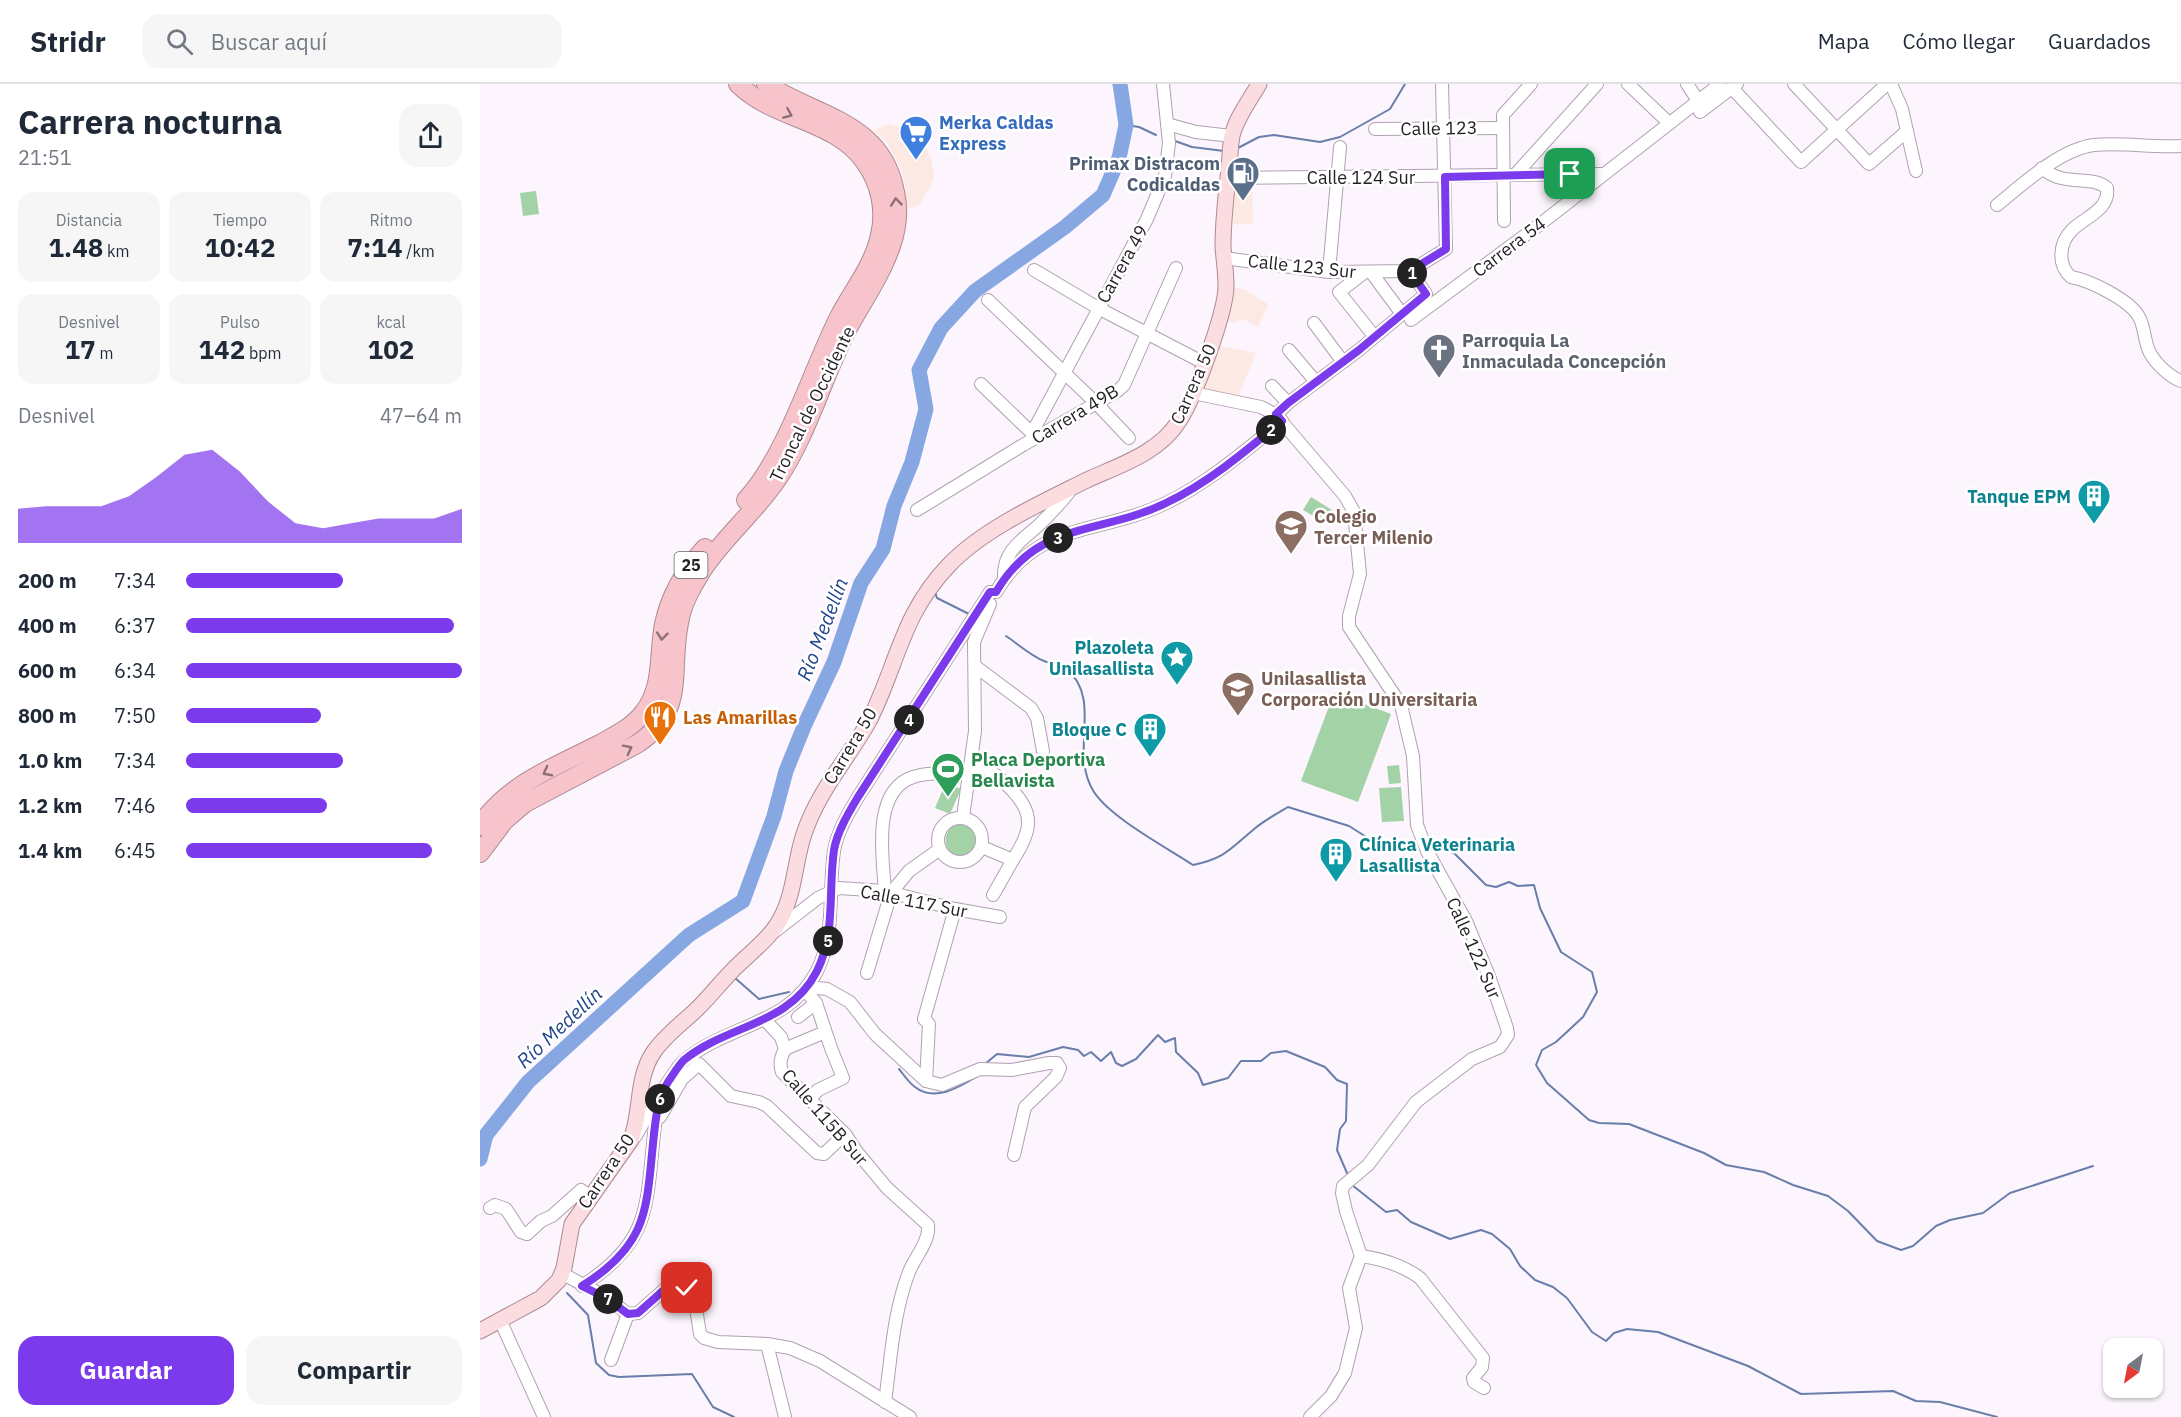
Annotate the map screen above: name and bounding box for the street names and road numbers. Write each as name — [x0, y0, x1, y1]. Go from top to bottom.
street label: Calle 123 — [1400, 116, 1478, 140]
street label: Calle 124 Sur — [1307, 166, 1416, 189]
street label: Carrera 54 — [1468, 212, 1550, 282]
street label: Carrera 49 — [1091, 221, 1153, 307]
street label: Calle 123 Sur — [1247, 249, 1358, 283]
street label: Troncal de Occidente — [764, 322, 860, 486]
street label: Carrera 50 — [1165, 340, 1221, 428]
street label: Carrera 49B — [1027, 379, 1123, 449]
road number: 25 — [674, 552, 708, 578]
street label: Carrera 50 — [818, 703, 882, 789]
street label: Calle 117 Sur — [859, 879, 970, 923]
street label: Calle 122 Sur — [1441, 894, 1507, 1003]
street label: Calle 115B Sur — [777, 1064, 873, 1170]
street label: Carrera 50 — [572, 1129, 640, 1213]

